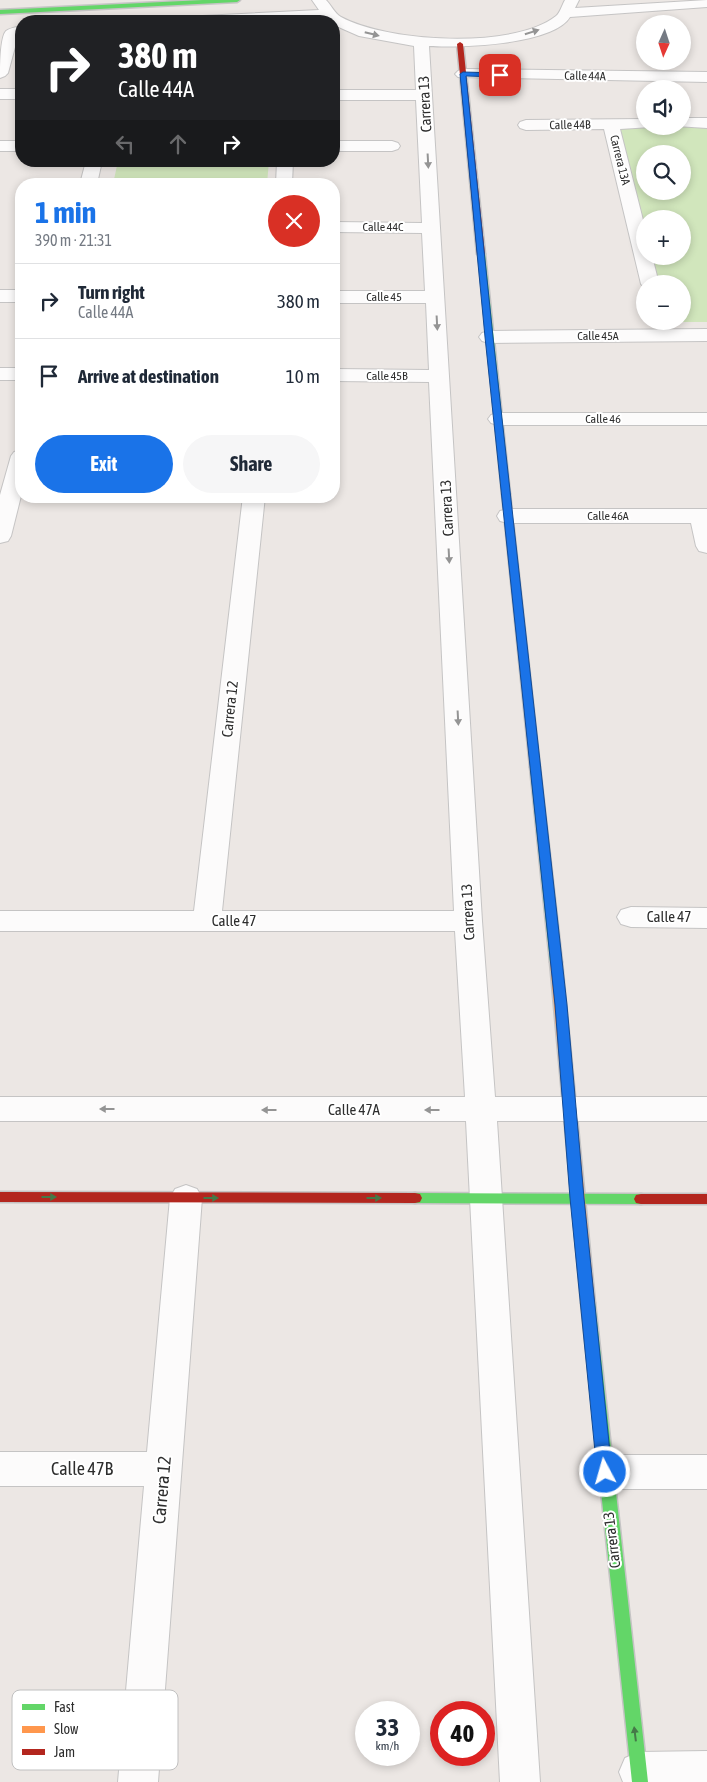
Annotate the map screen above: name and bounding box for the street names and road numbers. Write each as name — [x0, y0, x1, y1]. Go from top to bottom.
street label: Calle 44A — [564, 69, 606, 83]
street label: Carrera 13 — [415, 75, 434, 133]
street label: Calle 44B — [549, 118, 591, 132]
street label: Carrera 13A — [607, 133, 633, 187]
street label: Calle 44C — [363, 220, 404, 234]
street label: Calle 45 — [366, 290, 402, 304]
street label: Calle 45A — [577, 329, 619, 343]
street label: Calle 45B — [366, 369, 408, 383]
street label: Calle 46 — [585, 412, 621, 426]
street label: Carrera 13 — [437, 479, 456, 537]
street label: Calle 46A — [587, 509, 629, 523]
street label: Carrera 12 — [218, 680, 241, 738]
street label: Carrera 13 — [458, 883, 477, 941]
street label: Calle 47 — [647, 908, 691, 925]
street label: Calle 47 — [212, 912, 256, 929]
street label: Calle 47A — [328, 1101, 381, 1118]
street label: Carrera 12 — [148, 1455, 175, 1525]
street label: Calle 47B — [51, 1458, 113, 1479]
street label: Carrera 13 — [600, 1511, 623, 1569]

